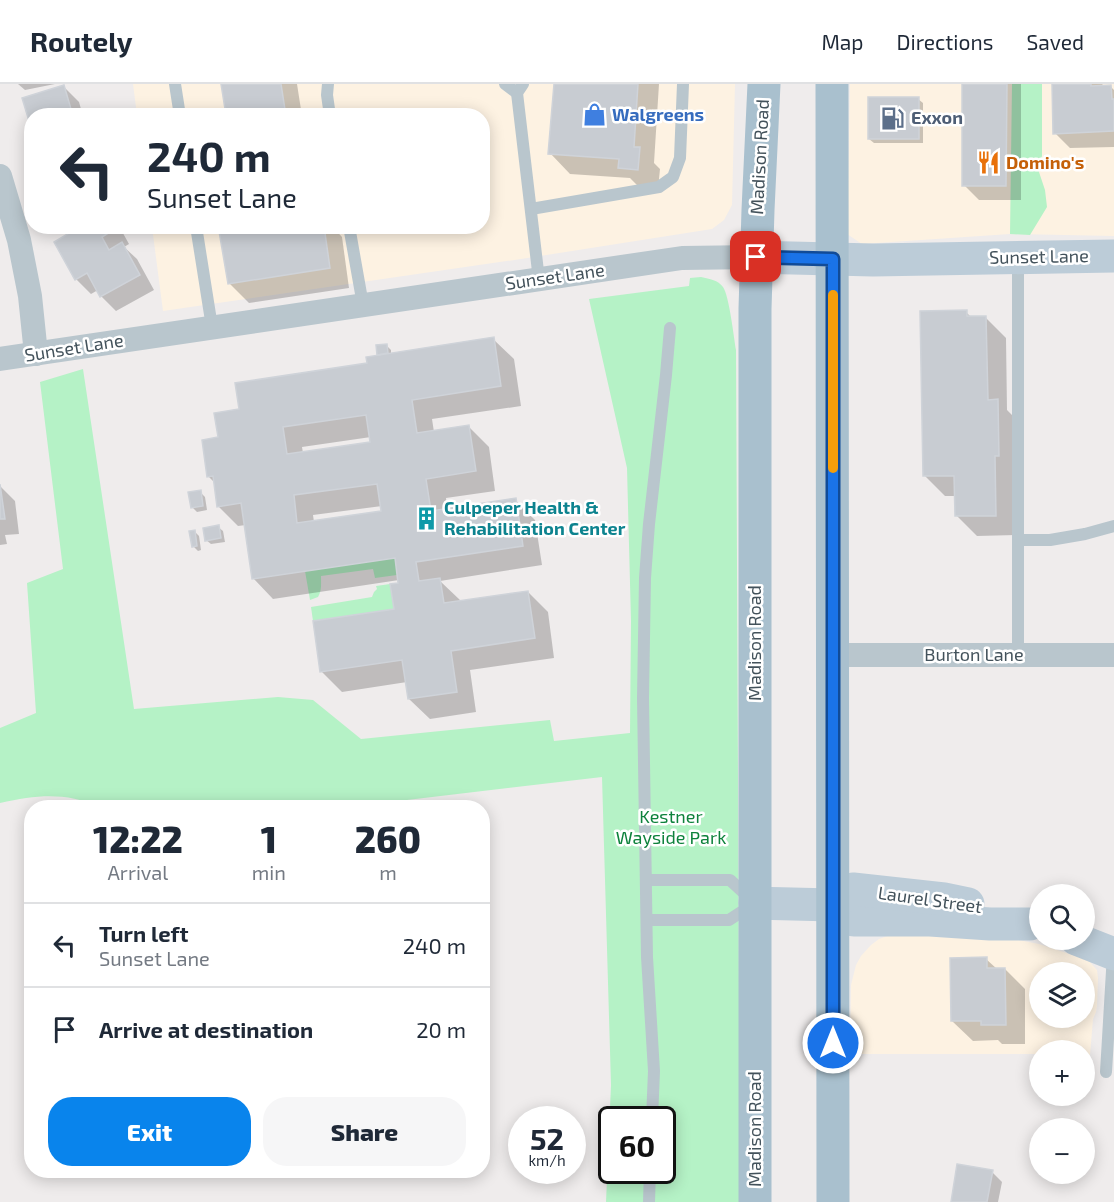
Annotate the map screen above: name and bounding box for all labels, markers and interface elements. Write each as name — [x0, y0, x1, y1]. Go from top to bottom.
text: Routely — [30, 24, 133, 58]
text: Map — [821, 29, 864, 54]
text: Directions — [897, 29, 993, 54]
text: Saved — [1026, 29, 1084, 54]
street label: Madison Road — [745, 99, 773, 215]
shop icon: Walgreens — [581, 102, 607, 128]
place label: Walgreens — [612, 103, 704, 125]
fuel station icon: Exxon — [880, 105, 906, 131]
place label: Exxon — [911, 106, 963, 128]
text: 240 m — [147, 130, 271, 180]
icon: left — [48, 132, 126, 210]
restaurant icon: Domino's — [975, 150, 1001, 176]
place label: Domino's — [1006, 151, 1084, 173]
text: Sunset Lane — [147, 181, 297, 213]
pin — [730, 231, 781, 282]
icon: arrive — [739, 240, 772, 273]
street label: Sunset Lane — [989, 244, 1089, 268]
street label: Sunset Lane — [504, 258, 606, 294]
street label: Sunset Lane — [23, 328, 125, 366]
place label: Culpeper Health & Rehabilitation Center — [444, 496, 626, 539]
building icon: Culpeper Health & Rehabilitation Center — [413, 505, 439, 531]
street label: Madison Road — [743, 585, 765, 701]
street label: Burton Lane — [924, 643, 1024, 665]
park label: Kestner Wayside Park — [616, 805, 726, 848]
text: 12:22 — [93, 817, 183, 860]
text: 1 — [261, 817, 277, 860]
text: 260 — [355, 817, 421, 860]
text: Arrival — [107, 860, 168, 884]
text: min — [252, 860, 286, 884]
text: m — [379, 860, 397, 884]
street label: Laurel Street — [877, 881, 984, 917]
map controls — [1029, 884, 1095, 1184]
button: search — [1029, 884, 1095, 950]
text: Turn left — [99, 920, 188, 946]
icon: left — [48, 929, 81, 962]
text: 240 m — [403, 932, 466, 958]
text: Sunset Lane — [99, 946, 210, 970]
button: layers — [1029, 962, 1095, 1028]
position arrow — [801, 1011, 865, 1075]
icon: arrive — [48, 1013, 81, 1046]
text: Arrive at destination — [99, 1016, 313, 1042]
text: 20 m — [416, 1016, 466, 1042]
button: + — [1029, 1040, 1095, 1106]
street label: Madison Road — [743, 1071, 765, 1187]
button: Exit — [48, 1097, 251, 1166]
button: Share — [263, 1097, 466, 1166]
speed limit sign: 60 — [598, 1106, 676, 1184]
button: − — [1029, 1118, 1095, 1184]
text: 52 — [530, 1120, 564, 1156]
text: km/h — [528, 1151, 566, 1169]

